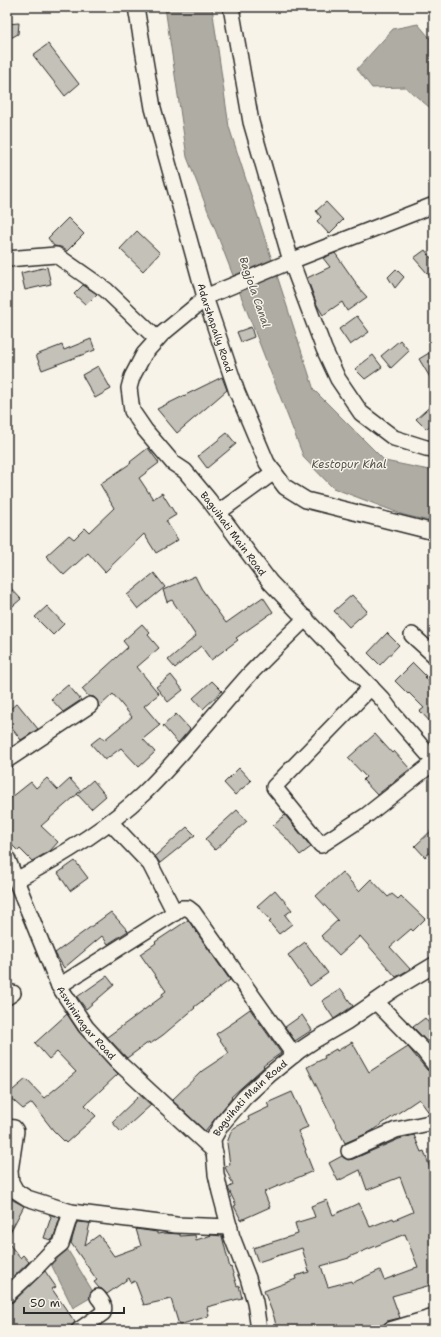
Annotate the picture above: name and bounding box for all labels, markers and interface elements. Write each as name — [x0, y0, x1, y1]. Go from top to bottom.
water label: Bagjola Canal — [235, 255, 274, 330]
street label: Adarshapally Road — [195, 282, 236, 375]
water label: Kestopur Khal — [311, 457, 387, 472]
street label: Baguihati Main Road — [197, 489, 269, 579]
street label: Aswininagar Road — [54, 984, 119, 1063]
street label: Baguihati Main Road — [210, 1057, 290, 1139]
scale bar — [24, 1289, 124, 1315]
text: 50 m — [30, 1295, 60, 1311]

